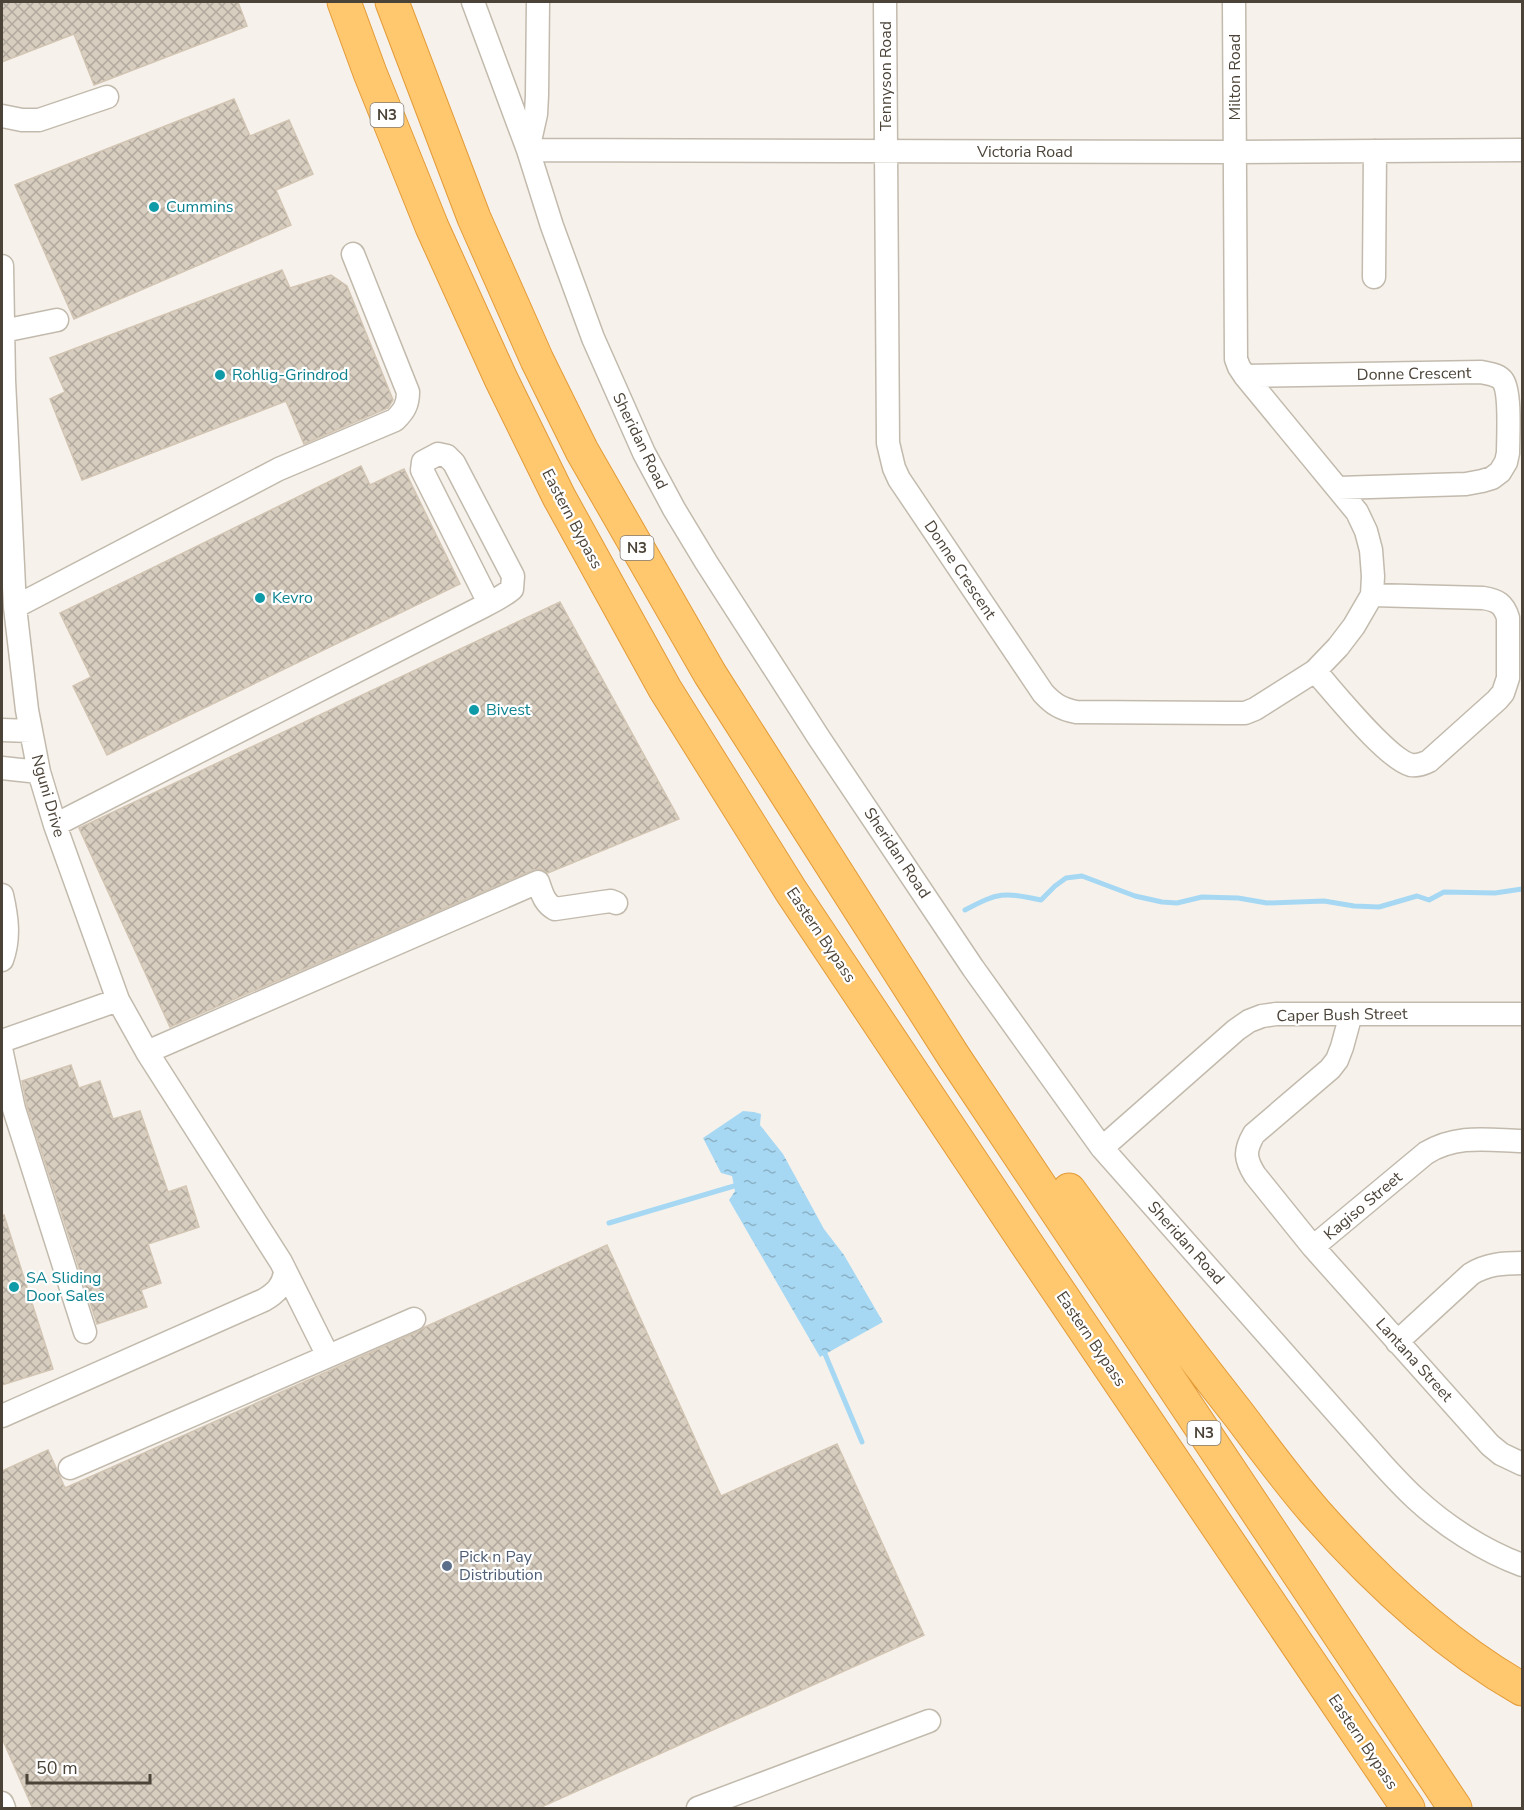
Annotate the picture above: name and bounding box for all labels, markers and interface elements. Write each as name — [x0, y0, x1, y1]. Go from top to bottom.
street label: Tennyson Road — [875, 21, 897, 131]
street label: Milton Road — [1224, 34, 1246, 120]
road number: N3 — [370, 103, 404, 127]
street label: Victoria Road — [976, 141, 1073, 163]
place label: Cummins — [166, 196, 233, 218]
marker: Cummins — [147, 200, 161, 214]
street label: Donne Crescent — [1357, 362, 1472, 386]
place label: Rohlig-Grindrod — [232, 364, 348, 386]
marker: Rohlig-Grindrod — [213, 368, 227, 382]
street label: Sheridan Road — [607, 389, 673, 493]
street label: Eastern Bypass — [536, 465, 608, 573]
street label: Donne Crescent — [919, 516, 1001, 624]
road number: N3 — [620, 536, 654, 560]
place label: Kevro — [272, 587, 313, 609]
marker: Kevro — [253, 591, 267, 605]
place label: Bivest — [486, 699, 531, 721]
marker: Bivest — [467, 703, 481, 717]
street label: Nguni Drive — [26, 752, 70, 840]
street label: Sheridan Road — [858, 803, 936, 903]
street label: Eastern Bypass — [781, 883, 861, 987]
street label: Caper Bush Street — [1276, 1003, 1408, 1027]
street label: Kagiso Street — [1319, 1166, 1407, 1245]
street label: Sheridan Road — [1143, 1197, 1229, 1289]
place label: SA Sliding Door Sales — [26, 1267, 105, 1307]
marker: SA Sliding Door Sales — [7, 1280, 21, 1294]
street label: Eastern Bypass — [1051, 1287, 1131, 1391]
street label: Lantana Street — [1370, 1313, 1458, 1407]
road number: N3 — [1188, 1421, 1220, 1445]
place label: Pick n Pay Distribution — [459, 1546, 543, 1586]
marker: Pick n Pay Distribution — [440, 1559, 454, 1573]
street label: Eastern Bypass — [1323, 1690, 1403, 1794]
scale bar — [27, 1747, 150, 1785]
text: 50 m — [36, 1756, 78, 1780]

